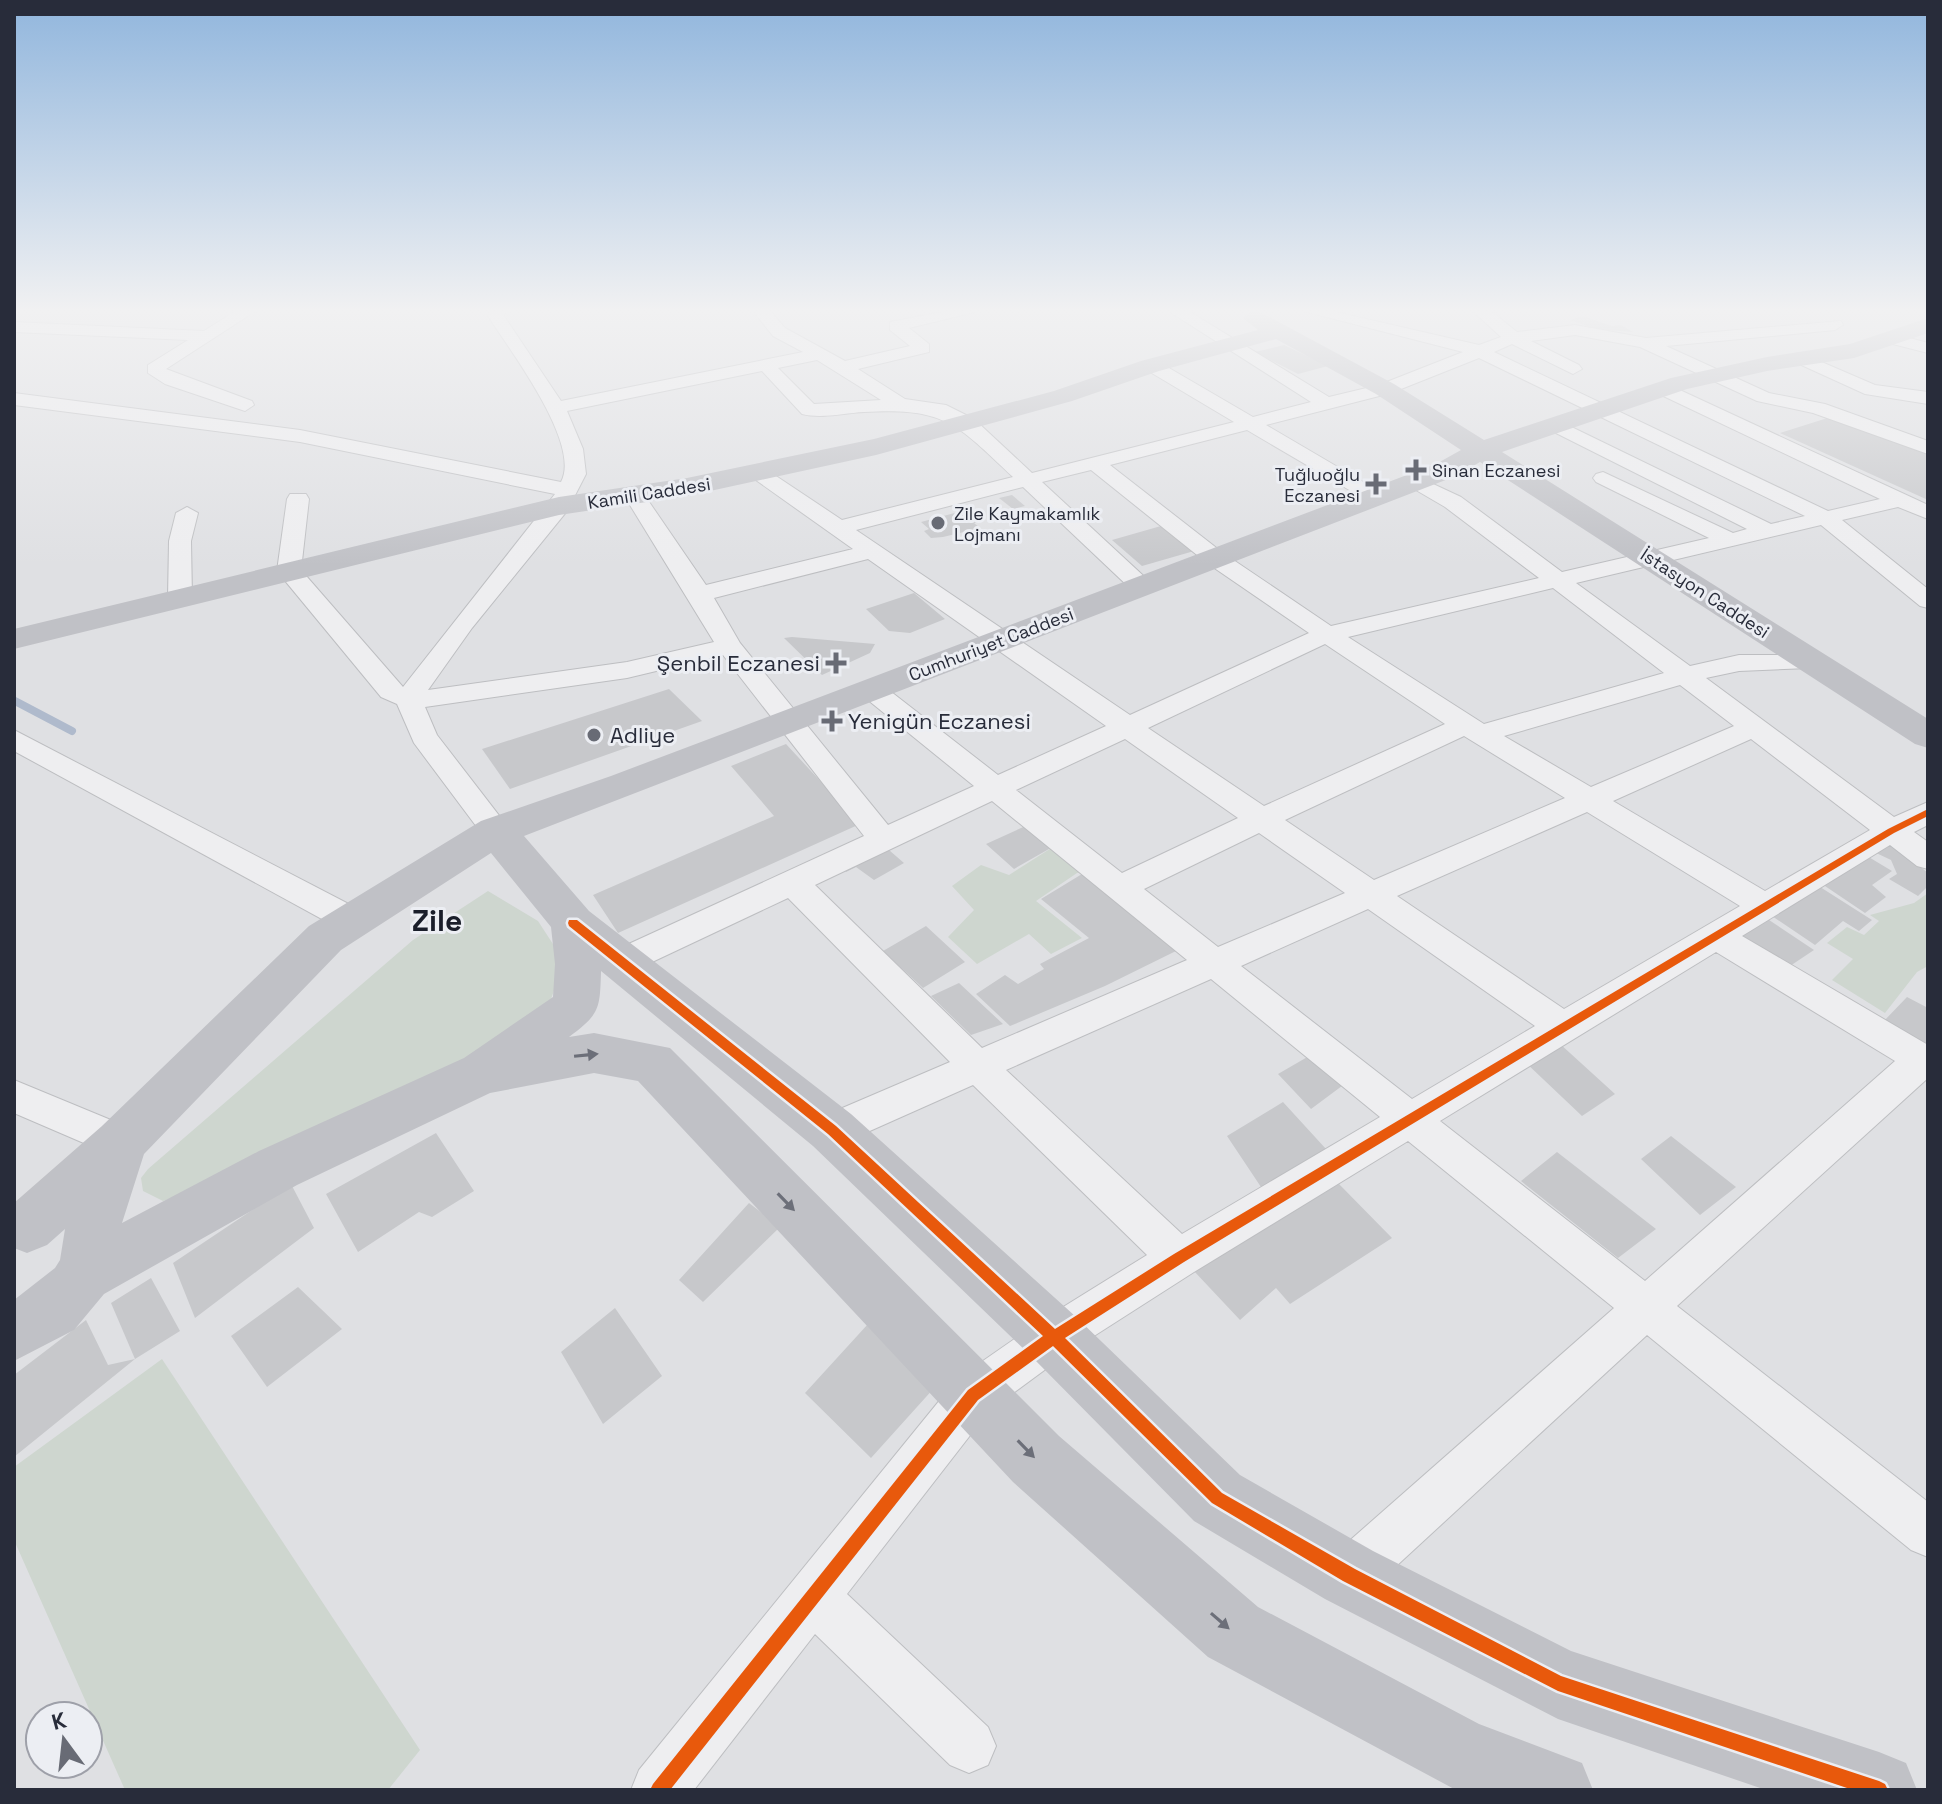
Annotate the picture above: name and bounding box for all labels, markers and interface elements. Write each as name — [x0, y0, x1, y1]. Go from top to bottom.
place label: Sinan Eczanesi — [1432, 459, 1560, 482]
marker: Sinan Eczanesi — [1407, 461, 1425, 479]
place label: Tuğluoğlu Eczanesi — [1275, 463, 1360, 507]
street label: Kamili Caddesi — [586, 472, 712, 514]
marker: Tuğluoğlu Eczanesi — [1367, 475, 1385, 493]
place label: Zile Kaymakamlık Lojmanı — [954, 502, 1101, 546]
marker: Zile Kaymakamlık Lojmanı — [929, 514, 947, 532]
street label: İstasyon Caddesi — [1636, 543, 1774, 643]
street label: Cumhuriyet Caddesi — [905, 602, 1077, 686]
place label: Şenbil Eczanesi — [657, 649, 820, 677]
marker: Şenbil Eczanesi — [827, 654, 845, 672]
place label: Yenigün Eczanesi — [848, 707, 1031, 735]
marker: Yenigün Eczanesi — [823, 712, 841, 730]
place label: Adliye — [610, 721, 675, 749]
marker: Adliye — [585, 726, 603, 744]
district label: Zile — [412, 901, 462, 940]
one-way arrow — [574, 1049, 599, 1062]
one-way arrow — [777, 1192, 795, 1211]
one-way arrow — [1016, 1439, 1035, 1458]
one-way arrow — [1210, 1612, 1230, 1629]
north arrow — [24, 1700, 104, 1780]
text: K — [49, 1705, 69, 1736]

